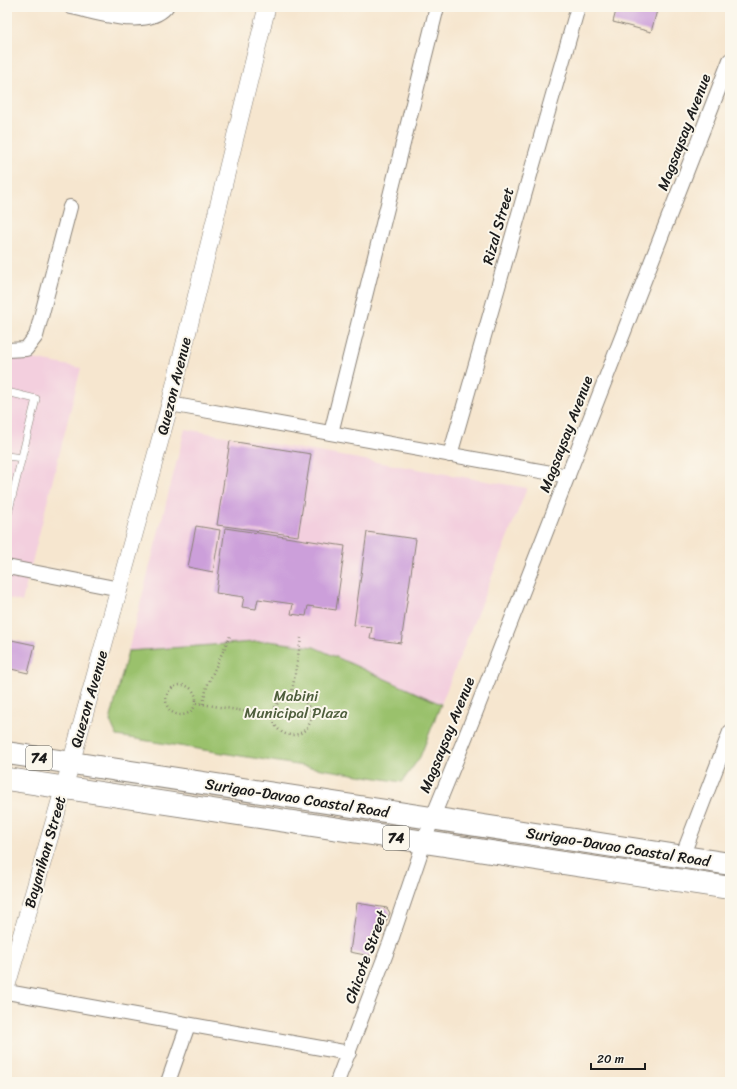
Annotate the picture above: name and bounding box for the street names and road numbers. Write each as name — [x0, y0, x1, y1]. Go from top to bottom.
street label: Magsaysay Avenue — [650, 70, 718, 194]
street label: Rizal Street — [475, 184, 522, 268]
street label: Quezon Avenue — [149, 334, 199, 438]
street label: Magsaysay Avenue — [532, 372, 600, 496]
street label: Quezon Avenue — [63, 647, 115, 751]
street label: Magsaysay Avenue — [412, 673, 482, 797]
road number: 74 — [26, 746, 52, 770]
street label: Surigao-Davao Coastal Road — [203, 771, 392, 826]
street label: Bayanihan Street — [17, 792, 74, 911]
street label: Surigao-Davao Coastal Road — [524, 820, 713, 875]
road number: 74 — [383, 826, 409, 850]
street label: Chicote Street — [337, 906, 395, 1007]

